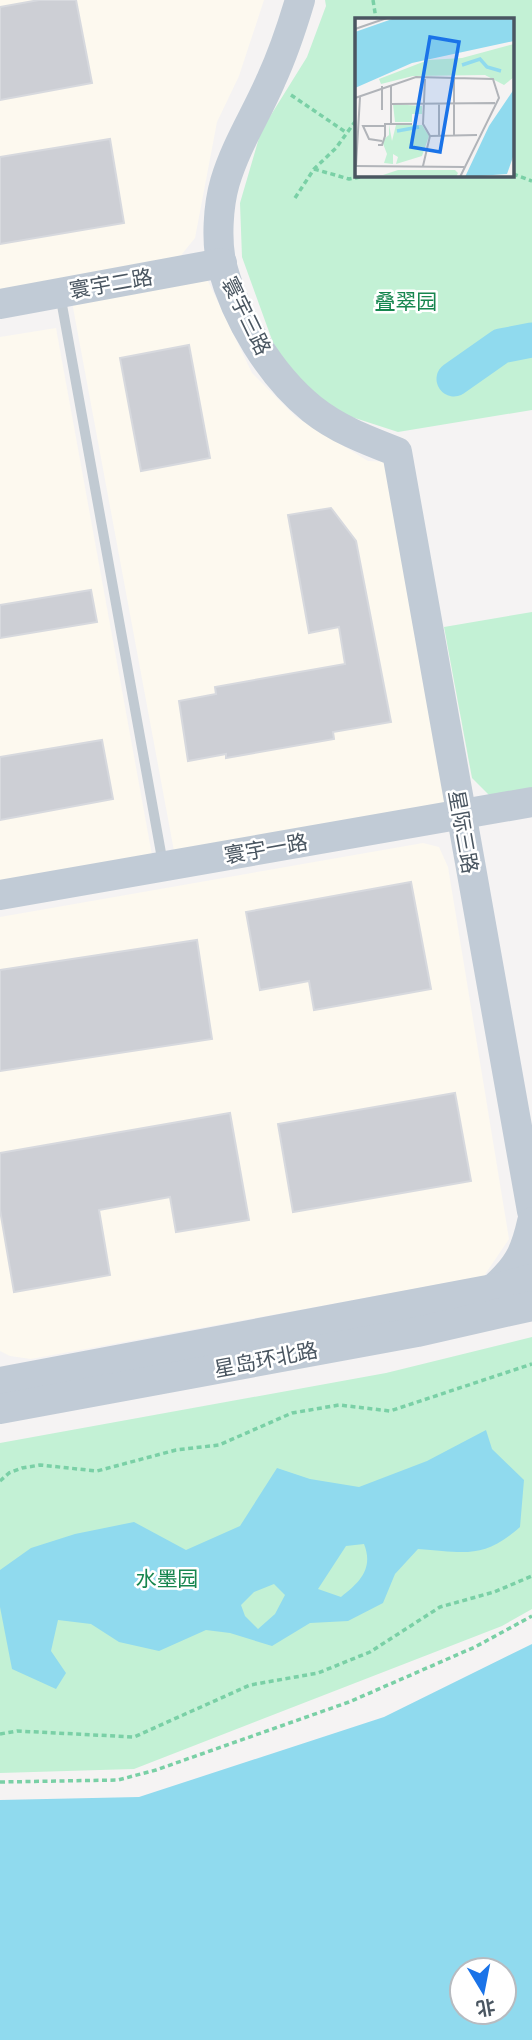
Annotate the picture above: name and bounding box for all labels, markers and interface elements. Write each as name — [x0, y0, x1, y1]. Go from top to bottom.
inset map — [355, 18, 514, 177]
street label: 寰宇二路 — [68, 265, 154, 303]
street label: 寰宇三路 — [217, 273, 275, 359]
park label: 叠翠园 — [375, 290, 438, 314]
street label: 星际三路 — [444, 789, 482, 875]
street label: 寰宇一路 — [223, 830, 309, 868]
street label: 星岛环北路 — [212, 1338, 320, 1382]
park label: 水墨园 — [136, 1567, 199, 1591]
north arrow — [448, 1956, 518, 2026]
text: 北 — [475, 1994, 497, 2019]

